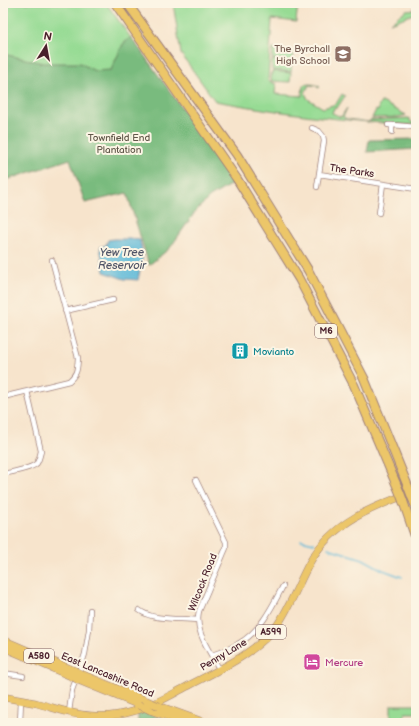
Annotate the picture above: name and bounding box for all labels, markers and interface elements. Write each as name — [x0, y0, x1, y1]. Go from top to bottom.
north arrow — [26, 26, 66, 66]
text: N — [43, 30, 53, 44]
place label: The Byrchall High School — [274, 43, 330, 67]
school or university icon: The Byrchall High School — [333, 44, 353, 64]
park label: Townfield End Plantation — [88, 132, 150, 156]
street label: The Parks — [329, 162, 375, 180]
water label: Yew Tree Reservoir — [98, 246, 147, 272]
road number: M6 — [315, 324, 337, 338]
building icon: Movianto — [230, 341, 250, 361]
place label: Movianto — [253, 346, 294, 358]
street label: Wilcock Road — [186, 551, 220, 613]
road number: A599 — [256, 625, 286, 639]
street label: Penny Lane — [198, 636, 249, 673]
road number: A580 — [24, 649, 54, 663]
street label: East Lancashire Road — [59, 650, 156, 700]
hotel icon: Mercure — [302, 652, 322, 672]
place label: Mercure — [325, 657, 363, 669]

